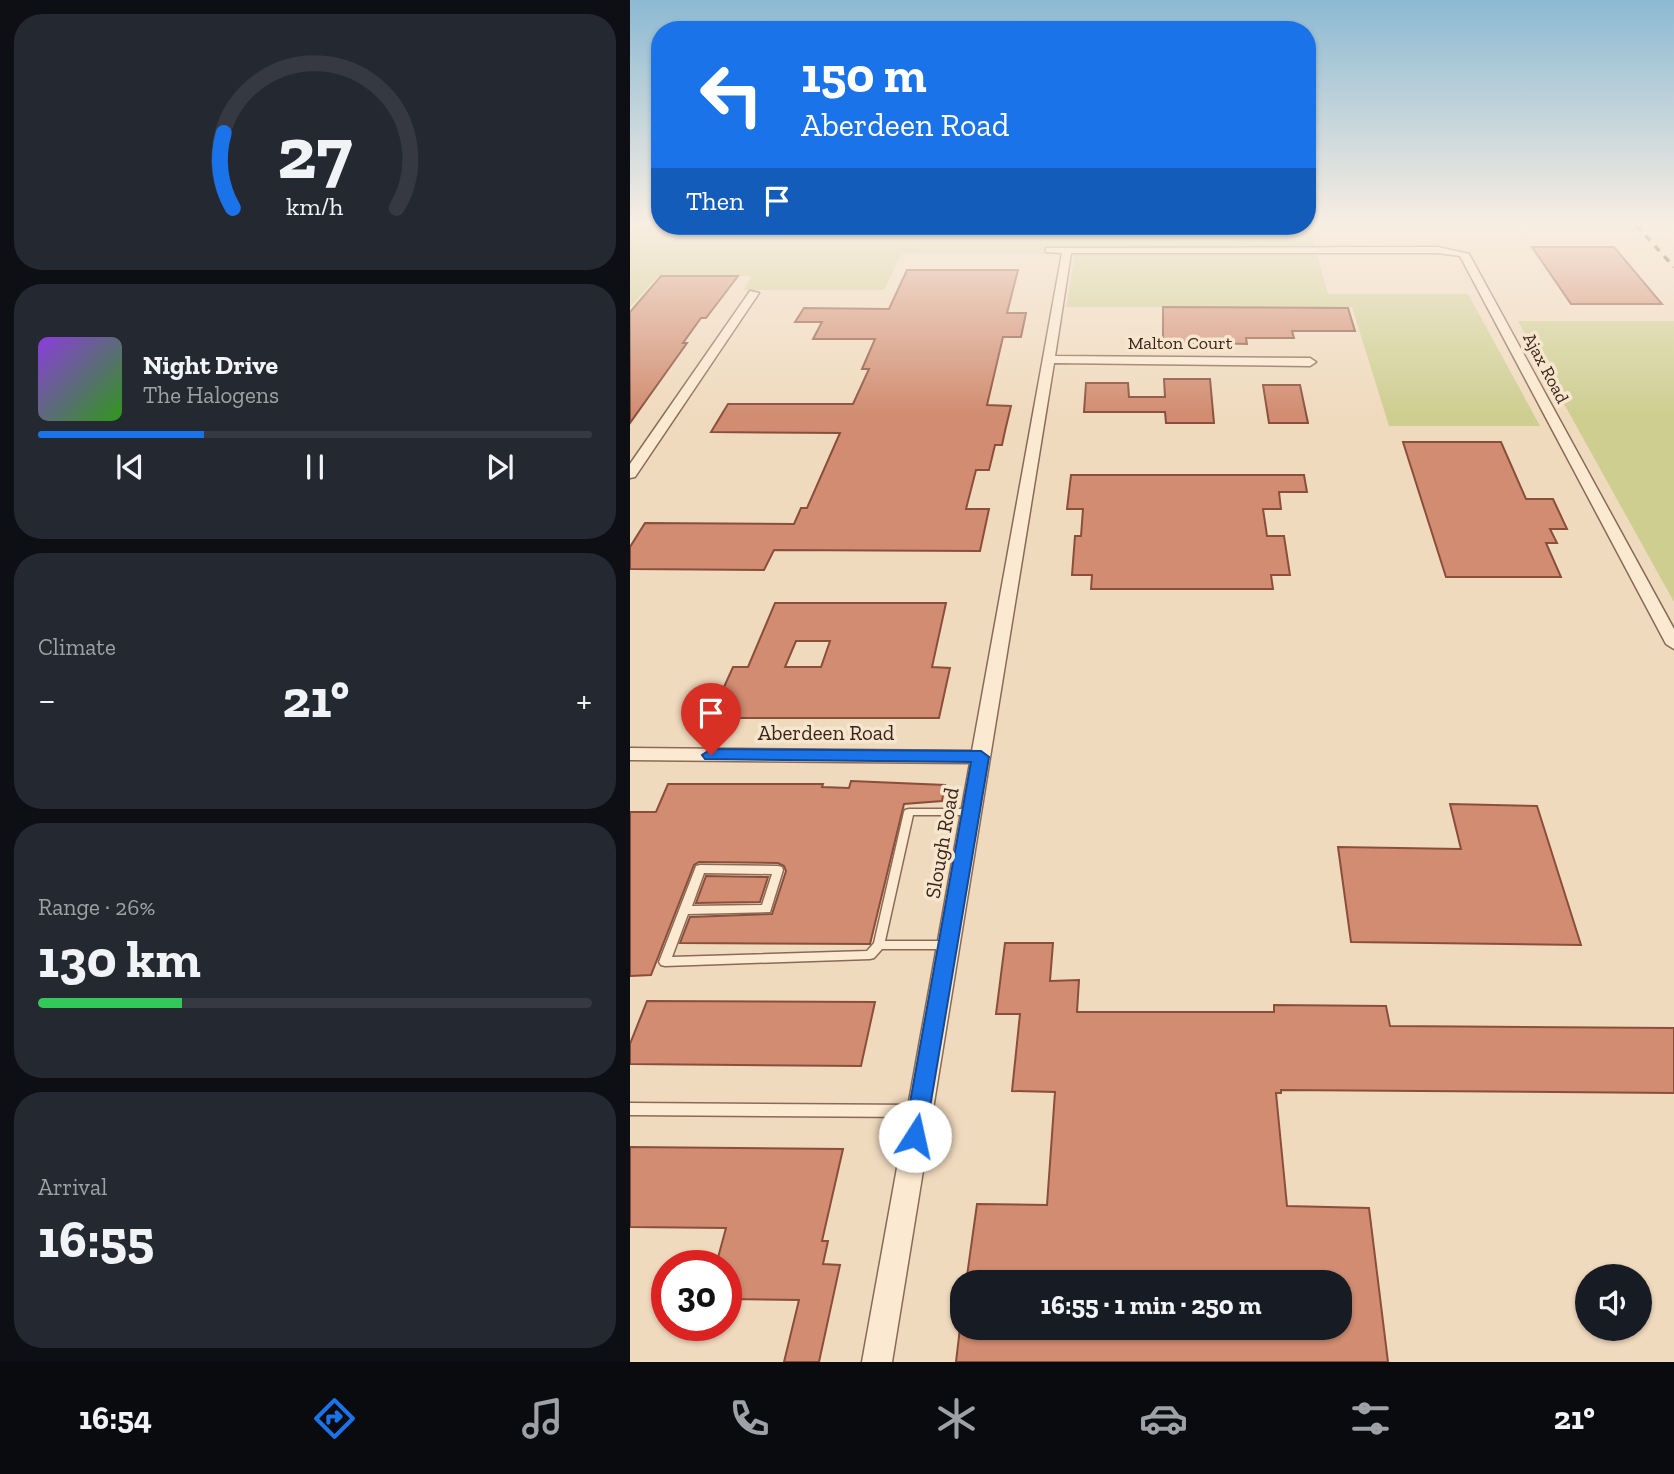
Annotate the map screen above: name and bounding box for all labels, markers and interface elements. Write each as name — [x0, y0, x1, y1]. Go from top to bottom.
text: 150 m — [801, 46, 927, 105]
icon: left — [686, 49, 777, 140]
text: Aberdeen Road — [801, 106, 1009, 144]
text: 27 — [277, 109, 353, 197]
icon: arrive — [758, 182, 796, 220]
text: Then — [686, 185, 744, 217]
text: km/h — [286, 191, 344, 221]
street label: Ajax Road — [1518, 329, 1574, 407]
street label: Malton Court — [1128, 332, 1233, 354]
text: Night Drive — [143, 349, 278, 381]
text: The Halogens — [143, 381, 279, 409]
icon: previous — [111, 448, 149, 486]
icon: pause — [296, 448, 334, 486]
icon: next — [481, 448, 519, 486]
text: Climate — [38, 633, 116, 661]
text: 21° — [282, 668, 349, 730]
text: − — [38, 677, 56, 723]
text: + — [576, 677, 592, 723]
pin — [681, 683, 741, 755]
icon: arrive — [692, 694, 730, 732]
street label: Aberdeen Road — [758, 720, 895, 745]
street label: Slough Road — [919, 785, 964, 900]
text: Range · 26% — [38, 893, 155, 921]
text: 130 km — [38, 928, 201, 990]
position arrow — [878, 1099, 952, 1173]
text: Arrival — [38, 1173, 107, 1201]
text: 16:55 — [38, 1208, 154, 1270]
speed limit sign: 30 — [651, 1250, 742, 1341]
map controls — [1575, 1264, 1652, 1341]
button: sound — [1575, 1264, 1652, 1341]
text: 16:55 · 1 min · 250 m — [1041, 1289, 1261, 1321]
icon: directions — [310, 1394, 359, 1443]
icon: music — [518, 1394, 567, 1443]
icon: phone — [725, 1394, 774, 1443]
icon: climate — [932, 1394, 981, 1443]
icon: car — [1139, 1394, 1188, 1443]
icon: filters — [1346, 1394, 1395, 1443]
text: 16:54 — [79, 1399, 152, 1437]
text: 21° — [1554, 1399, 1595, 1437]

